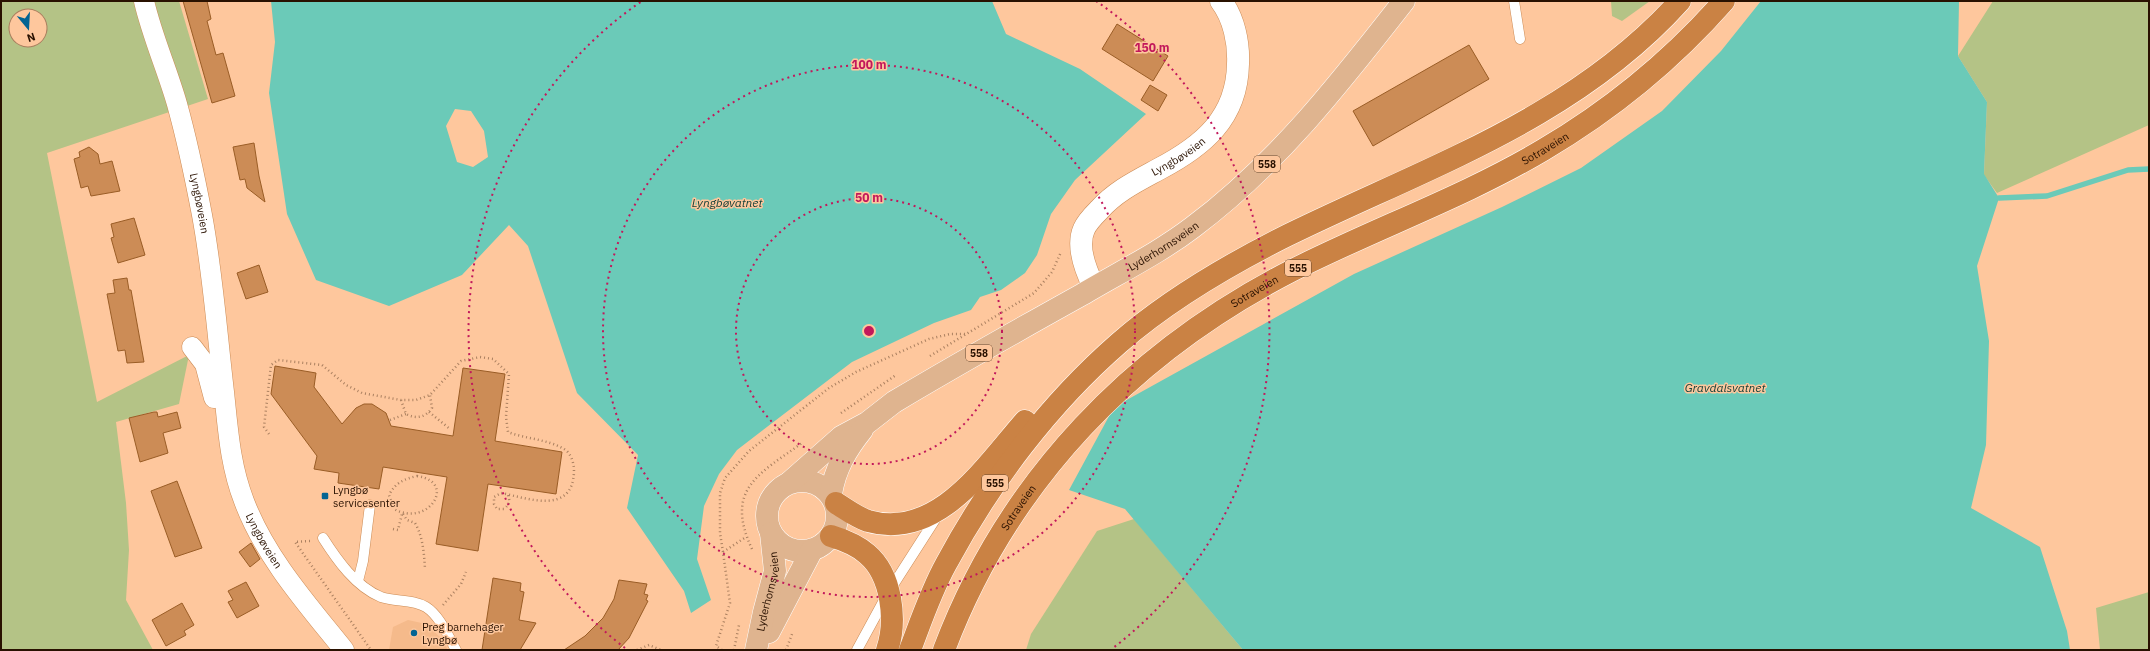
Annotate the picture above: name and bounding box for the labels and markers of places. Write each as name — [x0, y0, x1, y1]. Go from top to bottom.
centre of rings — [862, 324, 876, 338]
place label: Lyngbø servicesenter — [333, 483, 400, 510]
marker: Lyngbø servicesenter — [320, 491, 330, 501]
place label: Preg barnehager Lyngbø — [422, 620, 504, 647]
marker: Preg barnehager Lyngbø — [409, 628, 419, 638]

